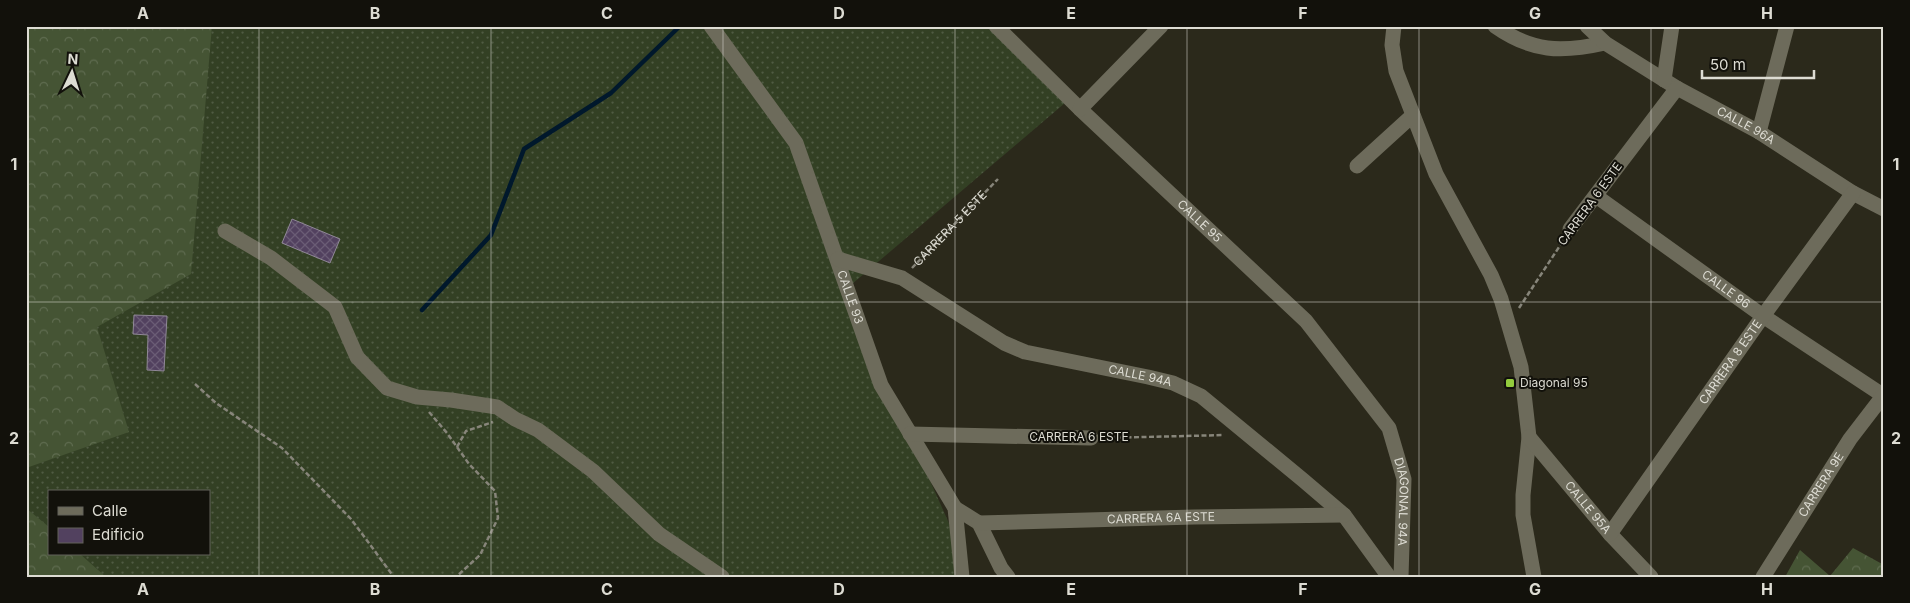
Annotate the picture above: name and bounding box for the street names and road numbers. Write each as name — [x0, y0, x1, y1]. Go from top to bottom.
street label: CALLE 96A — [1714, 103, 1778, 147]
street label: CARRERA 6 ESTE — [1554, 159, 1625, 248]
street label: CARRERA 5 ESTE — [910, 187, 990, 269]
street label: CALLE 95 — [1174, 196, 1225, 245]
street label: CALLE 96 — [1699, 267, 1753, 311]
street label: CALLE 93 — [834, 268, 867, 326]
street label: CARRERA 8 ESTE — [1695, 317, 1765, 407]
street label: CALLE 94A — [1107, 361, 1173, 389]
street label: CARRERA 6 ESTE — [1029, 429, 1129, 444]
street label: CARRERA 9E — [1795, 449, 1847, 520]
street label: DIAGONAL 94A — [1391, 456, 1412, 546]
street label: CALLE 95A — [1562, 478, 1615, 537]
street label: CARRERA 6A ESTE — [1107, 509, 1215, 526]

